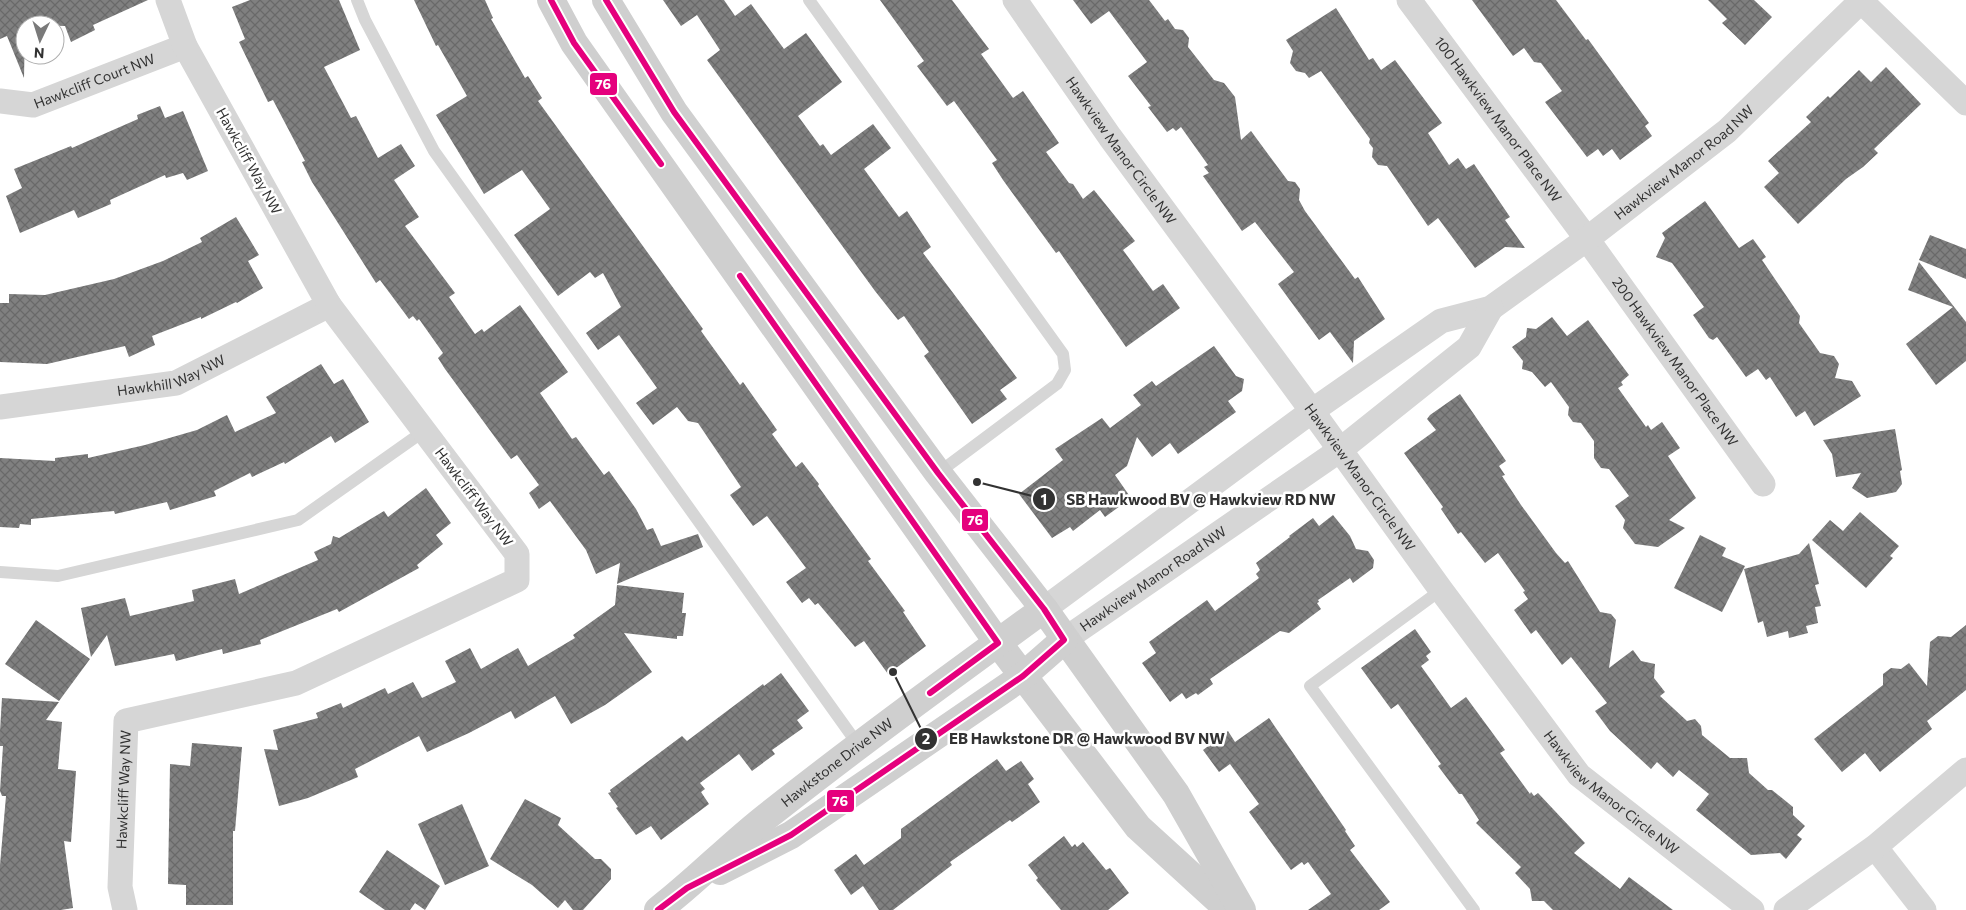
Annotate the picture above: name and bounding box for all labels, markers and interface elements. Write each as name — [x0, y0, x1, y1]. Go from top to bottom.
north arrow — [15, 15, 65, 65]
street label: 100 Hawkview Manor Place NW — [1431, 33, 1566, 205]
street label: Hawkcliff Court NW — [30, 50, 156, 110]
line badge: 76 — [589, 72, 618, 96]
street label: Hawkview Manor Circle NW — [1063, 73, 1180, 227]
text: 76 — [595, 75, 611, 92]
street label: Hawkview Manor Road NW — [1611, 101, 1757, 223]
street label: Hawkcliff Way NW — [213, 105, 286, 217]
street label: 200 Hawkview Manor Place NW — [1609, 274, 1742, 449]
street label: Hawkhill Way NW — [116, 350, 228, 399]
street label: Hawkview Manor Circle NW — [1301, 400, 1419, 554]
street label: Hawkcliff Way NW — [432, 444, 517, 549]
callout: SB Hawkwood BV @ Hawkview RD NW — [1032, 484, 1346, 514]
text: 1 — [1041, 490, 1047, 508]
text: SB Hawkwood BV @ Hawkview RD NW — [1066, 490, 1336, 508]
line badge: 76 — [961, 508, 989, 532]
text: 76 — [967, 511, 983, 528]
street label: Hawkview Manor Road NW — [1076, 522, 1229, 635]
street label: Hawkstone Drive NW — [777, 714, 896, 810]
callout: EB Hawkstone DR @ Hawkwood BV NW — [914, 724, 1235, 754]
street label: Hawkview Manor Circle NW — [1541, 727, 1683, 858]
text: 2 — [922, 729, 930, 747]
text: EB Hawkstone DR @ Hawkwood BV NW — [949, 729, 1225, 747]
street label: Hawkcliff Way NW — [112, 730, 134, 849]
line badge: 76 — [826, 789, 855, 813]
text: 76 — [832, 792, 848, 809]

